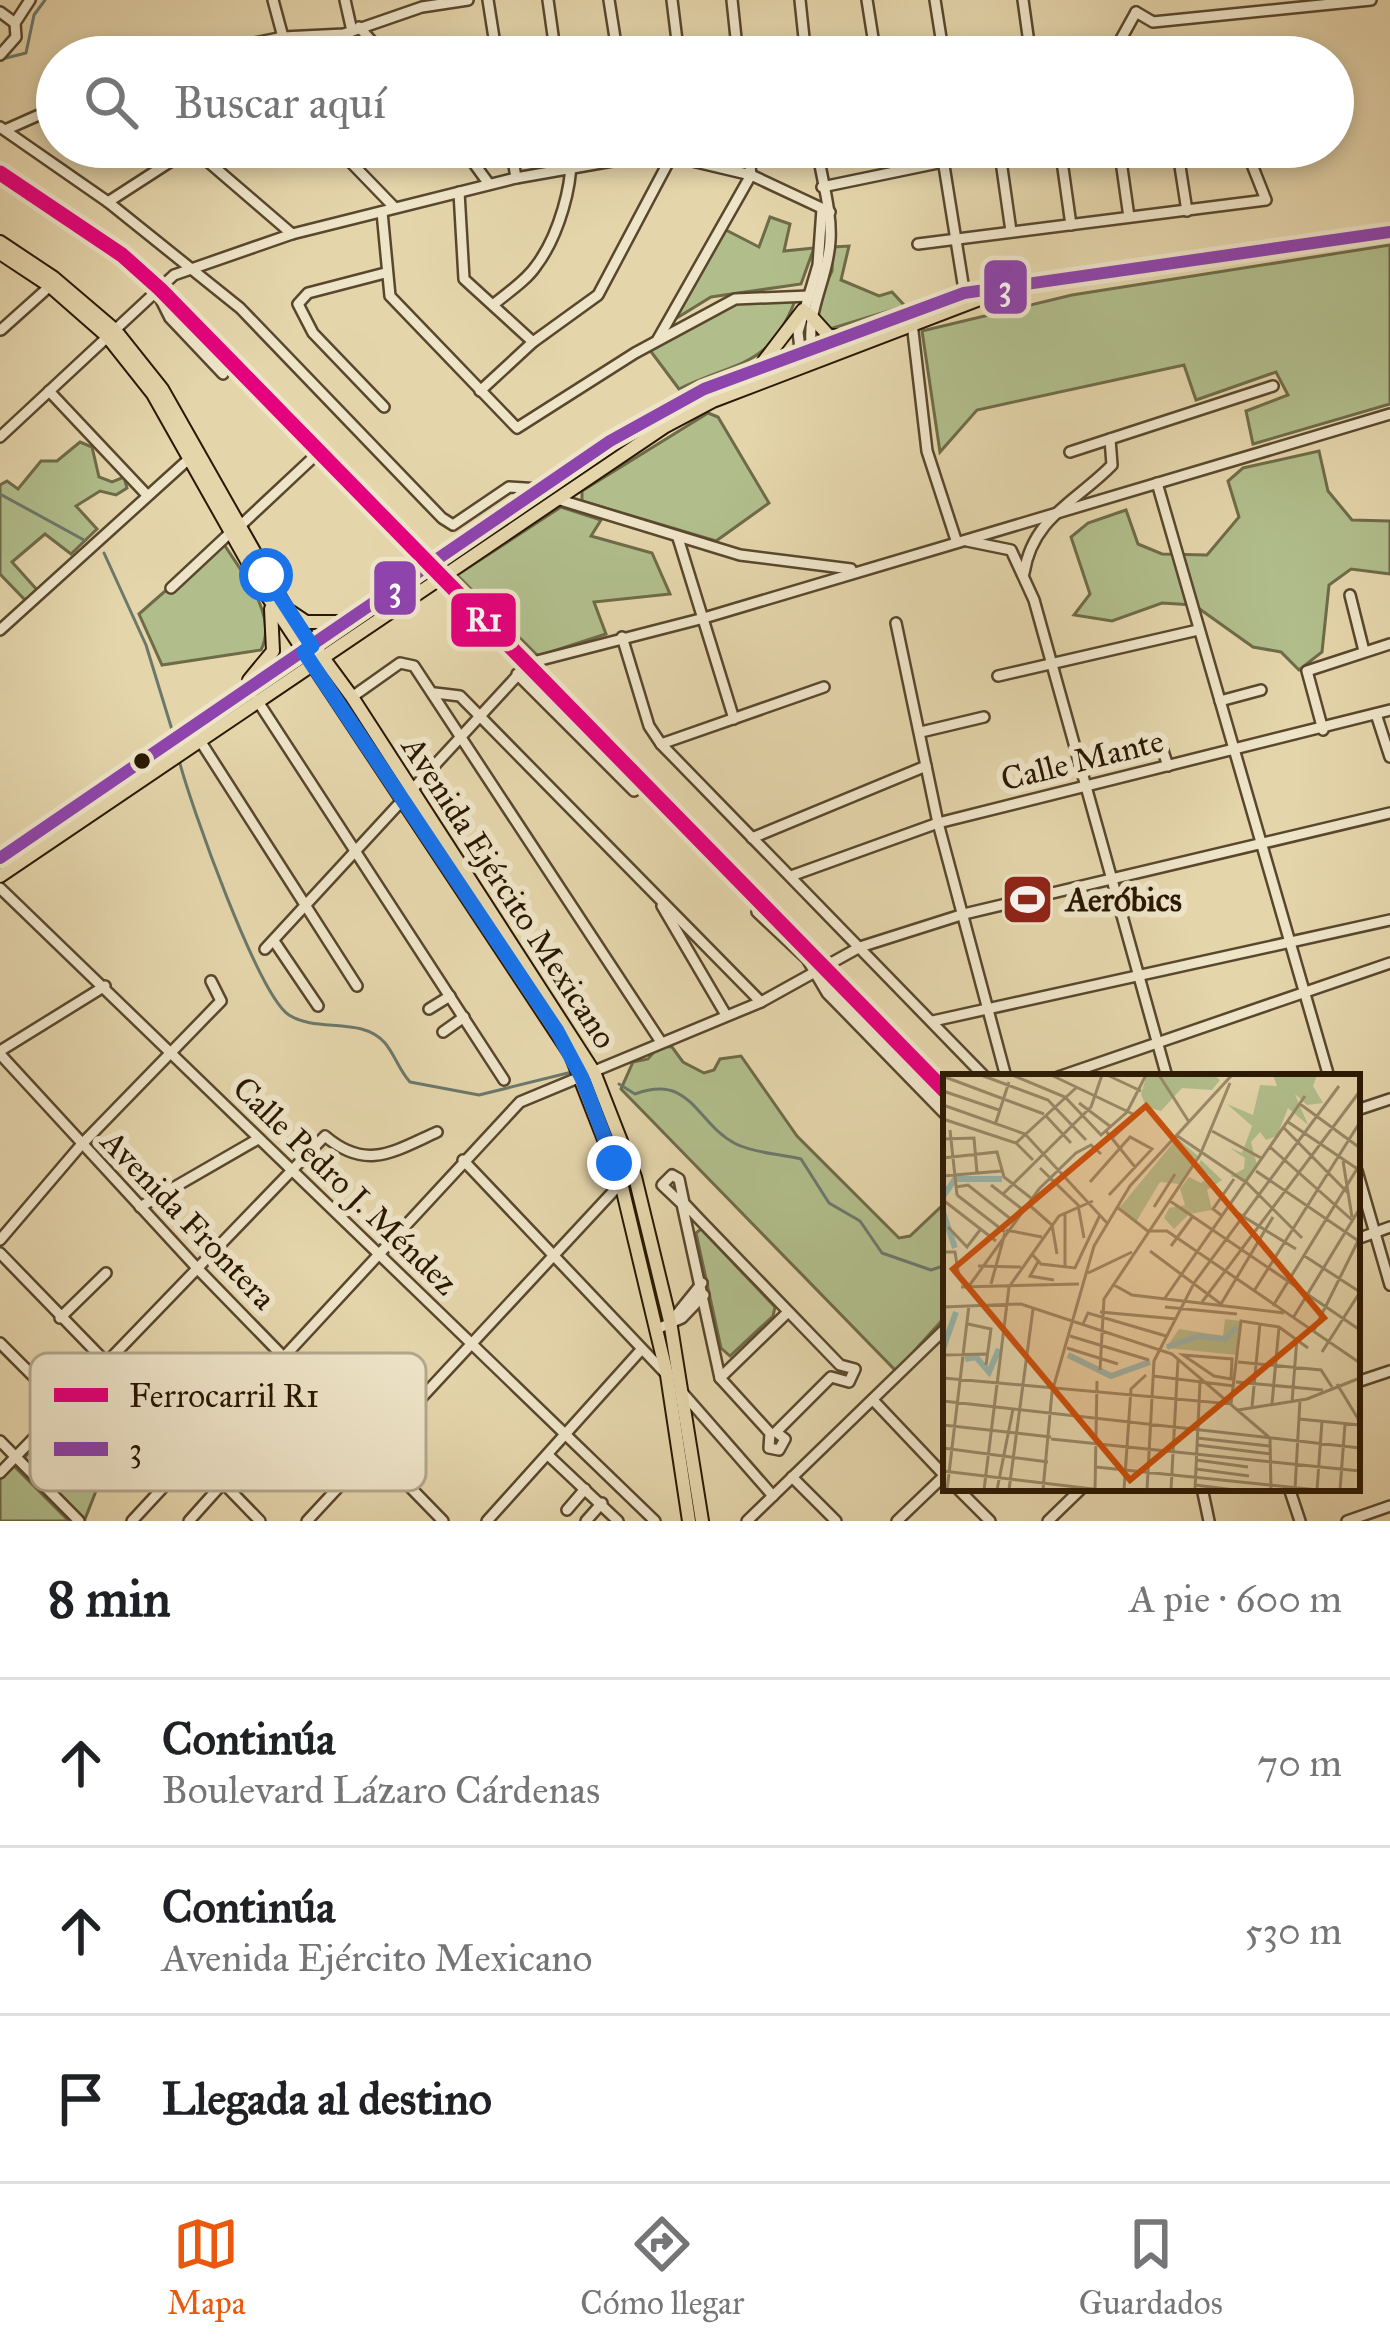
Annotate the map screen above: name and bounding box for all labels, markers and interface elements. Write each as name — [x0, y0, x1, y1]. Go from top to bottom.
search box — [36, 36, 1354, 168]
icon: search — [78, 69, 144, 135]
text: Buscar aquí — [174, 75, 386, 130]
line badge: 3 — [982, 258, 1029, 316]
text: 3 — [998, 268, 1012, 308]
route start — [239, 548, 293, 602]
line badge: 3 — [372, 559, 418, 617]
text: 3 — [388, 569, 402, 609]
line badge: R1 — [449, 591, 518, 649]
text: R1 — [466, 600, 502, 640]
street label: Calle Mante — [997, 720, 1168, 799]
street label: Avenida Ejército Mexicano — [392, 727, 625, 1056]
unlabelled marker — [131, 750, 153, 772]
sports icon: Aeróbics — [999, 871, 1055, 927]
place label: Aeróbics — [1064, 880, 1182, 920]
street label: Calle Pedro J. Méndez — [224, 1068, 466, 1304]
inset map — [943, 1074, 1360, 1491]
street label: Avenida Frontera — [91, 1120, 284, 1318]
route end — [587, 1136, 641, 1190]
legend — [30, 1353, 426, 1491]
text: Ferrocarril R1 — [129, 1376, 319, 1416]
text: 3 — [129, 1430, 142, 1470]
text: 8 min — [48, 1568, 171, 1630]
text: A pie · 600 m — [1129, 1575, 1342, 1623]
text: Continúa — [162, 1711, 335, 1766]
icon: ahead — [48, 1730, 114, 1796]
text: 70 m — [1257, 1739, 1342, 1787]
text: Boulevard Lázaro Cárdenas — [162, 1766, 600, 1814]
text: Continúa — [162, 1879, 335, 1934]
icon: ahead — [48, 1898, 114, 1964]
text: 530 m — [1244, 1907, 1342, 1955]
text: Avenida Ejército Mexicano — [162, 1934, 592, 1982]
icon: arrive — [48, 2066, 114, 2132]
text: Llegada al destino — [162, 2071, 492, 2126]
tab: Mapa — [167, 2211, 246, 2323]
tab: Cómo llegar — [580, 2211, 744, 2323]
tab: Guardados — [1079, 2211, 1223, 2323]

